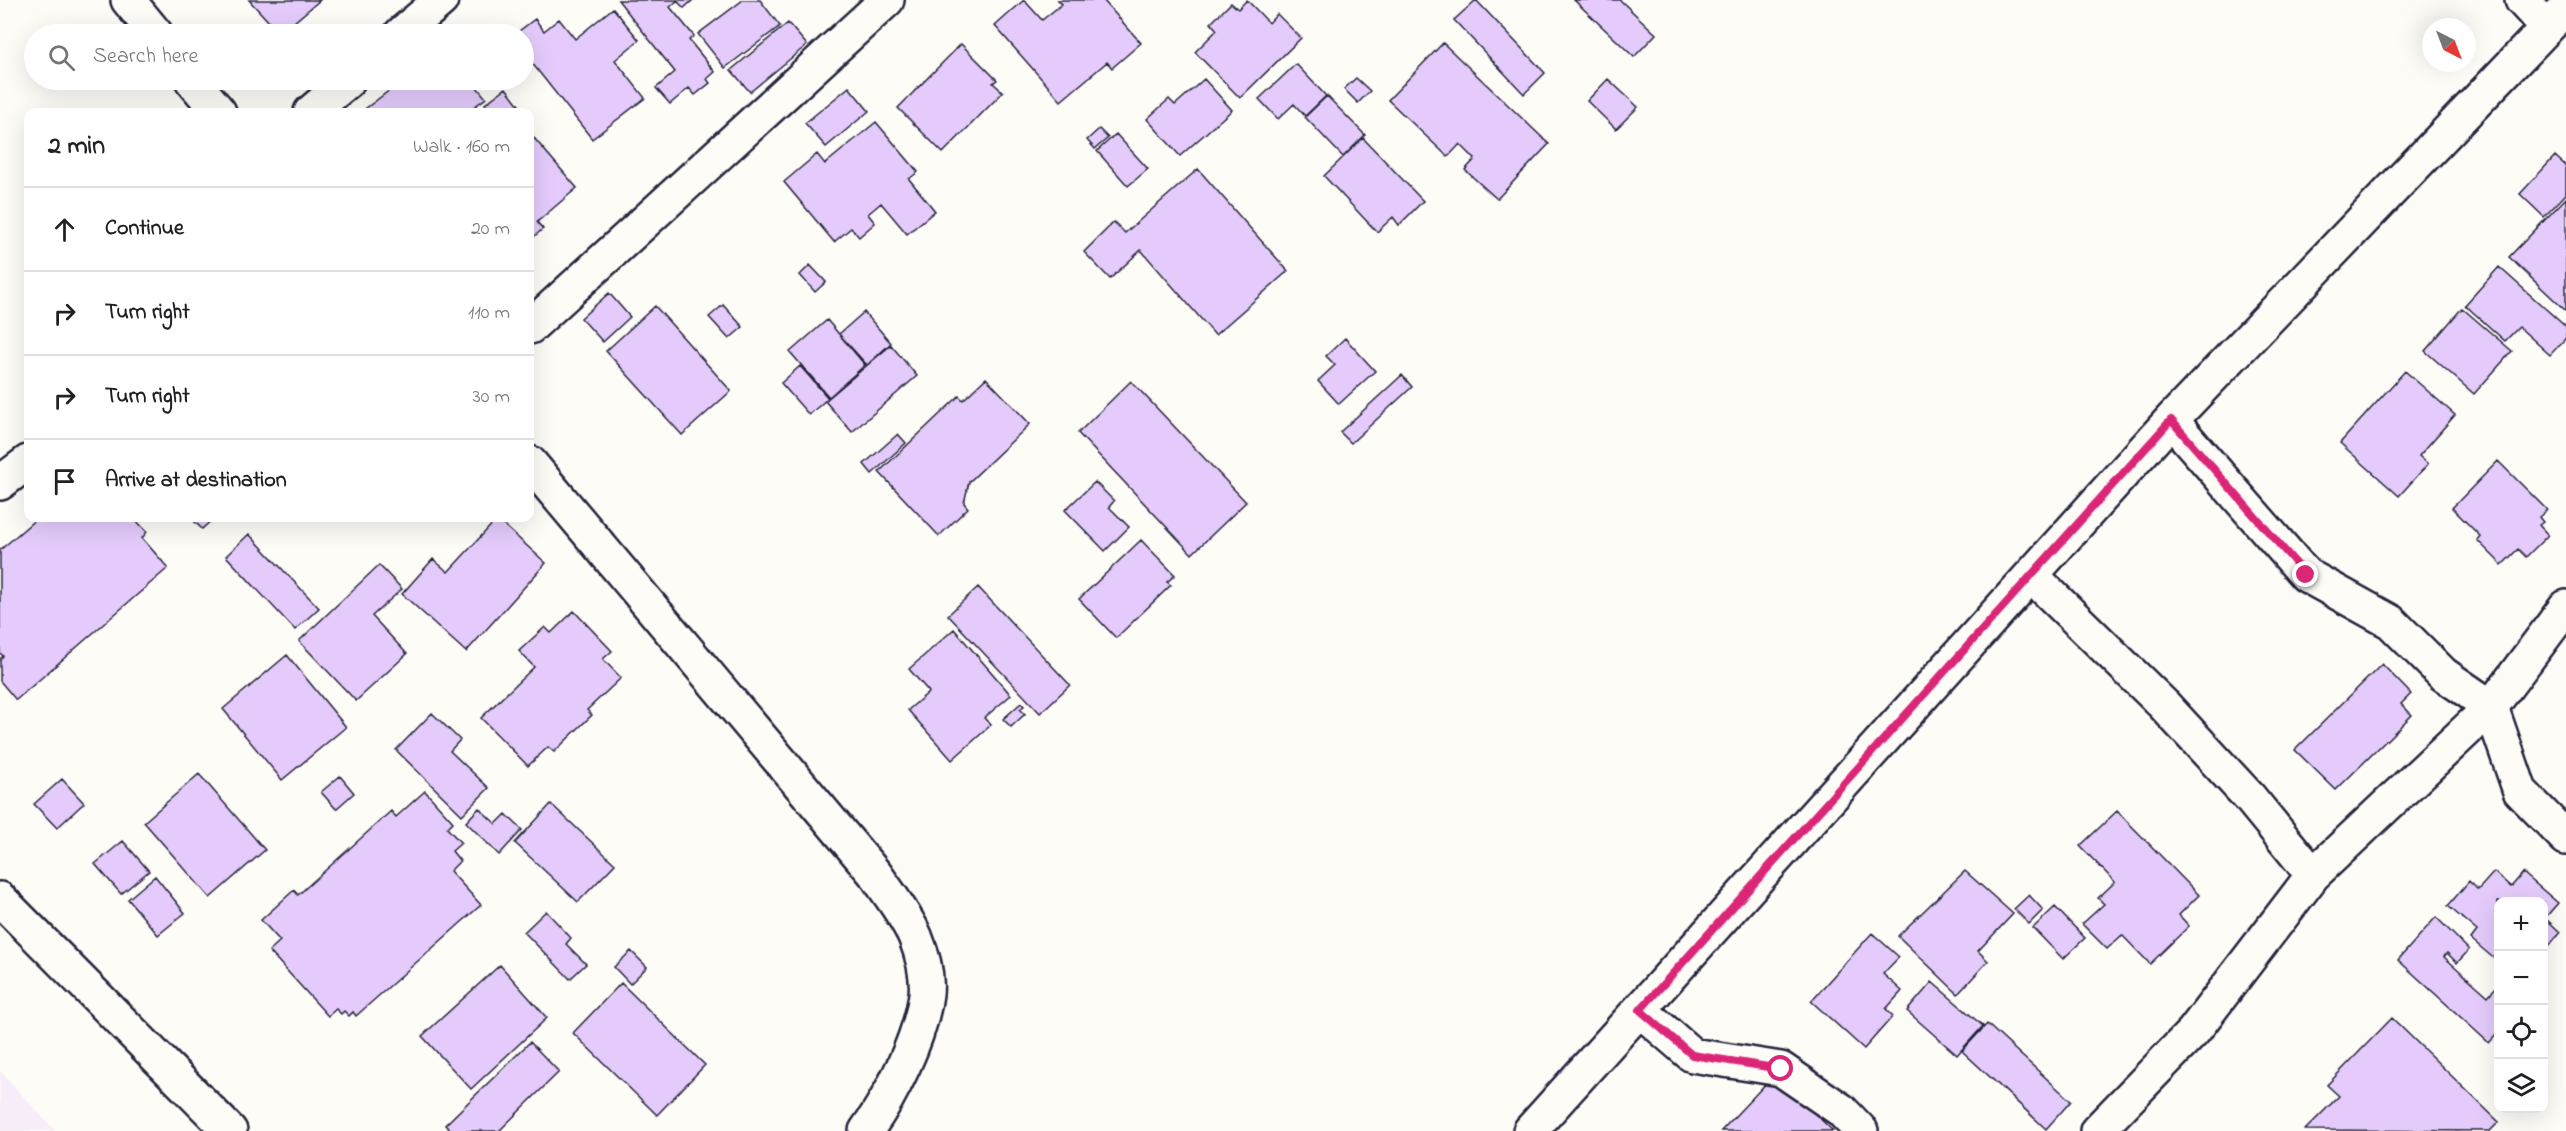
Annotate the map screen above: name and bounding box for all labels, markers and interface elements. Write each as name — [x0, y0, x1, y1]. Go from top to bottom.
north arrow — [2422, 18, 2476, 72]
search box — [24, 24, 534, 90]
icon: search — [45, 41, 78, 74]
text: Search here — [93, 41, 198, 73]
text: 2 min — [48, 128, 105, 166]
text: Walk · 160 m — [413, 133, 510, 162]
icon: ahead — [48, 213, 81, 246]
text: Continue — [105, 213, 184, 245]
text: 20 m — [471, 215, 510, 244]
icon: right — [48, 297, 81, 330]
text: Turn right — [105, 297, 190, 329]
text: 110 m — [468, 299, 510, 328]
icon: right — [48, 381, 81, 414]
text: Turn right — [105, 381, 190, 413]
text: 30 m — [473, 383, 510, 412]
icon: arrive — [48, 465, 81, 498]
text: Arrive at destination — [105, 465, 287, 497]
route end — [2292, 561, 2318, 587]
map controls — [2494, 897, 2548, 1113]
button: + — [2494, 897, 2548, 951]
button: − — [2494, 951, 2548, 1005]
button: locate — [2494, 1005, 2548, 1059]
route start — [1767, 1055, 1793, 1081]
button: layers — [2494, 1059, 2548, 1113]

